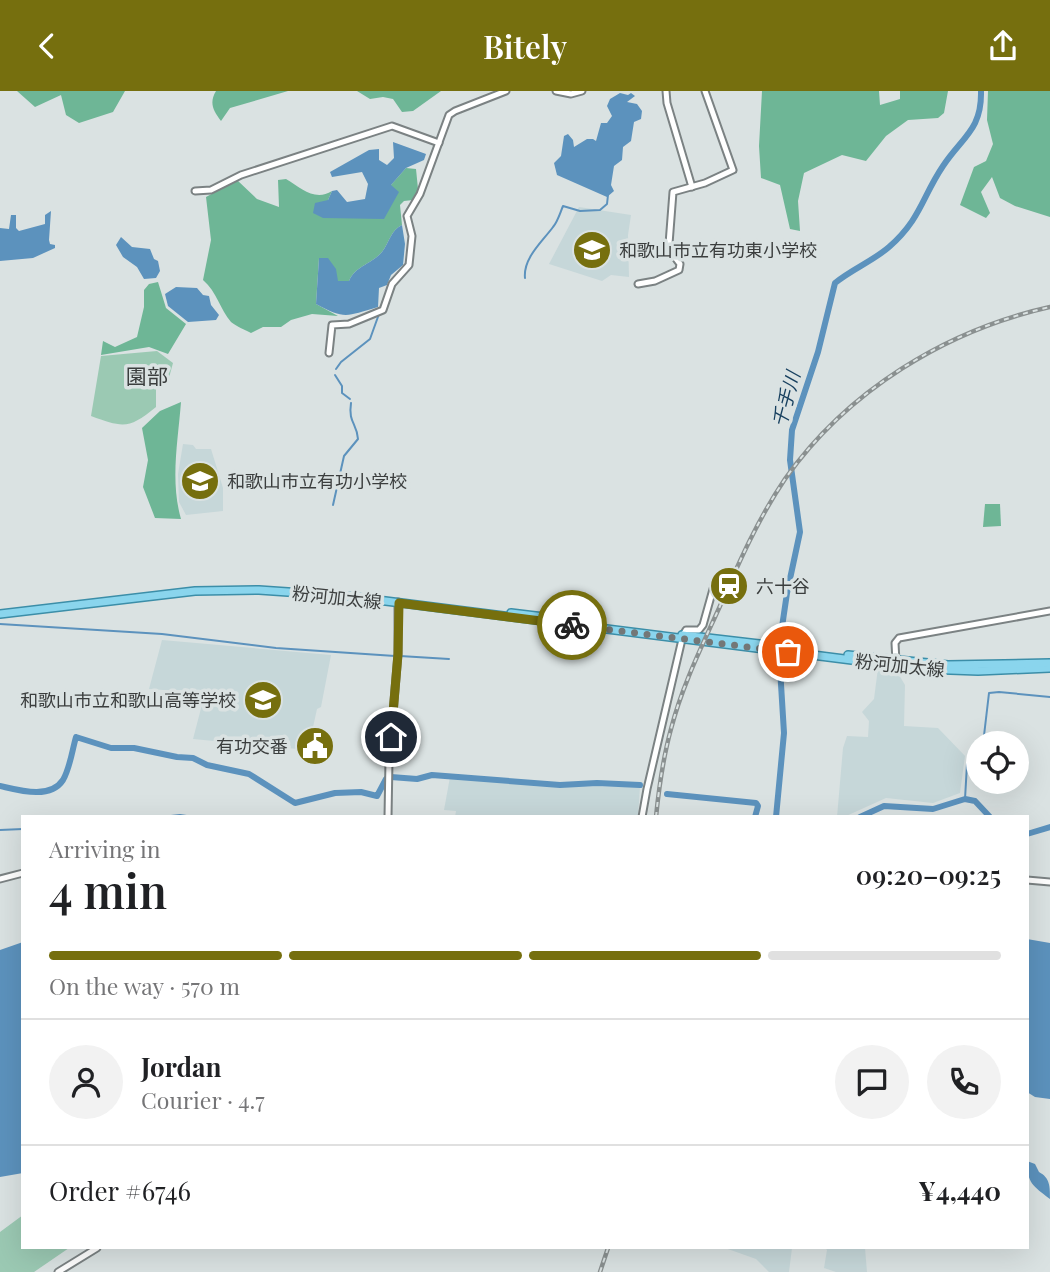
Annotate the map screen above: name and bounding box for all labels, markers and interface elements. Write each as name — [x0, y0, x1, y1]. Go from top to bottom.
text: Bitely — [483, 24, 567, 67]
icon: back — [28, 27, 66, 65]
icon: share — [984, 27, 1022, 65]
school or university icon: 和歌山市立有功東小学校 — [571, 229, 613, 271]
place label: 和歌山市立有功東小学校 — [619, 238, 817, 262]
district label: 園部 — [126, 361, 168, 389]
water label: 千手川 — [765, 366, 805, 430]
school or university icon: 和歌山市立有功小学校 — [179, 460, 221, 502]
place label: 和歌山市立有功小学校 — [227, 469, 407, 493]
station icon: 六十谷 — [708, 565, 750, 607]
place label: 六十谷 — [756, 574, 810, 598]
street label: 粉河加太線 — [291, 580, 383, 614]
courier — [537, 590, 607, 660]
icon: bike — [553, 606, 591, 644]
pin — [758, 622, 818, 682]
icon: bag — [769, 633, 807, 671]
street label: 粉河加太線 — [854, 648, 946, 682]
school or university icon: 和歌山市立和歌山高等学校 — [242, 679, 284, 721]
place label: 和歌山市立和歌山高等学校 — [20, 688, 236, 712]
pin — [361, 707, 421, 767]
icon: home — [372, 718, 410, 756]
public building icon: 有功交番 — [294, 725, 336, 767]
map controls — [966, 731, 1029, 794]
button: locate — [966, 731, 1029, 794]
place label: 有功交番 — [216, 734, 288, 758]
text: Arriving in — [49, 833, 161, 864]
text: 09:20–09:25 — [856, 857, 1001, 892]
text: 4 min — [49, 859, 167, 921]
text: On the way · 570 m — [49, 970, 240, 1001]
button: person — [49, 1045, 123, 1119]
button: chat — [835, 1045, 909, 1119]
button: phone — [927, 1045, 1001, 1119]
text: Jordan — [141, 1049, 221, 1084]
text: Courier · 4.7 — [141, 1084, 265, 1115]
text: Order #6746 — [49, 1173, 191, 1208]
text: ¥4,440 — [918, 1173, 1001, 1208]

